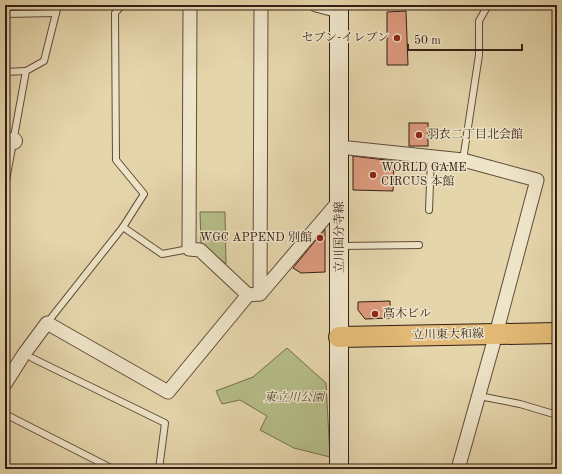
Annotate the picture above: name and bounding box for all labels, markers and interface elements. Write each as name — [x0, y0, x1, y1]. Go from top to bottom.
scale bar — [408, 26, 522, 52]
place label: セブン-イレブン — [302, 31, 389, 44]
marker: セブン-イレブン — [392, 33, 402, 43]
text: 50 m — [414, 34, 441, 47]
place label: 羽衣二丁目北会館 — [427, 127, 523, 141]
marker: 羽衣二丁目北会館 — [414, 130, 424, 140]
place label: WORLD GAME CIRCUS 本館 — [381, 162, 467, 188]
marker: WORLD GAME CIRCUS 本館 — [368, 170, 378, 180]
street label: 立川国分寺線 — [332, 201, 346, 273]
place label: WGC APPEND 別館 — [199, 230, 312, 244]
marker: WGC APPEND 別館 — [315, 233, 325, 243]
place label: 高木ビル — [383, 306, 431, 320]
marker: 高木ビル — [370, 309, 380, 319]
street label: 立川東大和線 — [412, 326, 484, 342]
park label: 東立川公園 — [264, 390, 326, 404]

